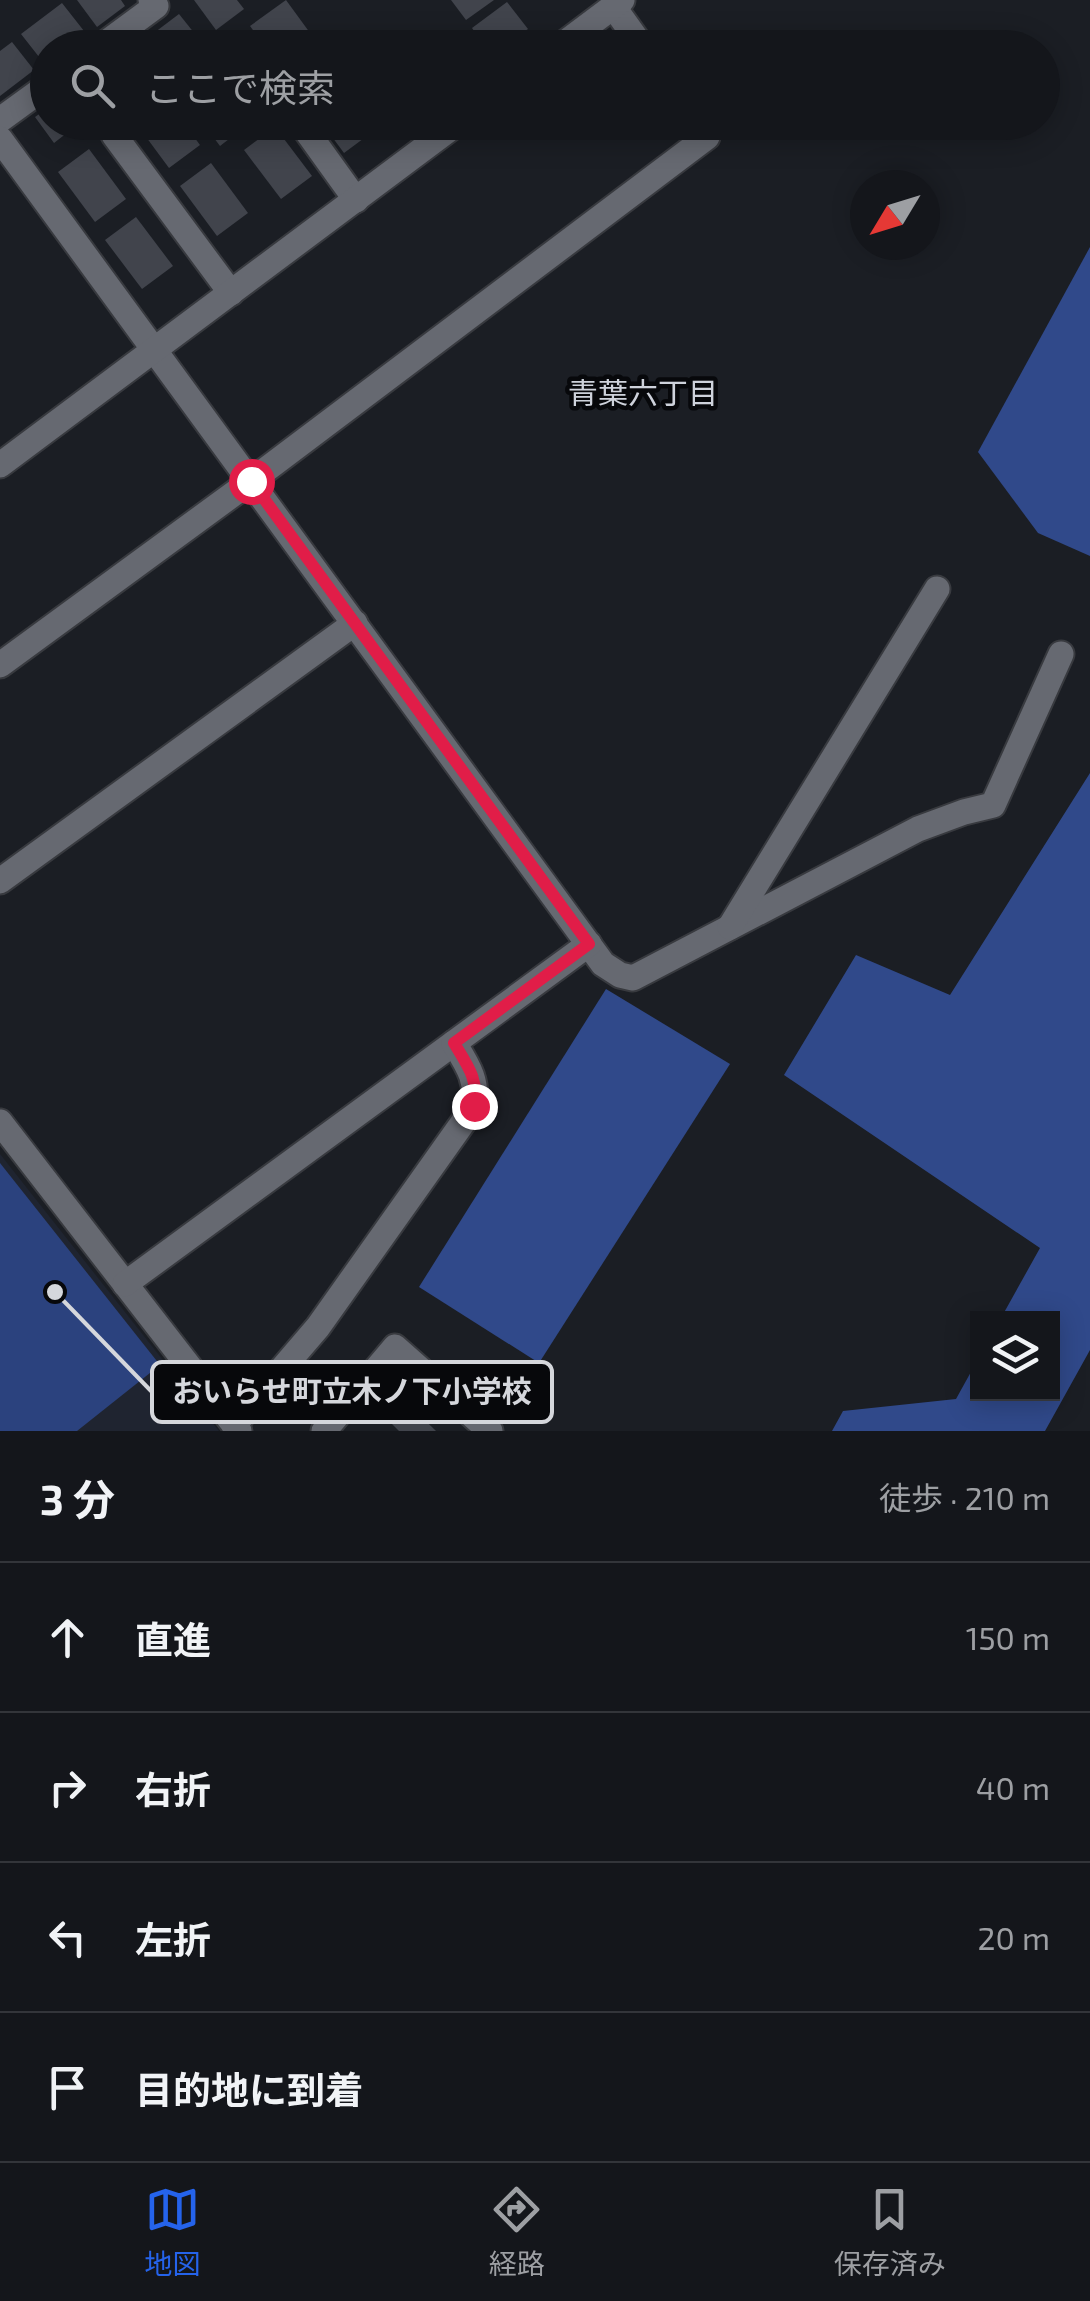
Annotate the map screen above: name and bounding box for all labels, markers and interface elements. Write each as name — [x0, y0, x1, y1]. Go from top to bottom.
search box — [30, 30, 1060, 140]
icon: search — [65, 58, 120, 113]
text: ここで検索 — [145, 64, 335, 110]
north arrow — [850, 170, 940, 260]
district label: 青葉六丁目 — [568, 374, 718, 410]
route start — [229, 459, 275, 505]
route end — [452, 1084, 498, 1130]
map controls — [970, 1311, 1060, 1401]
button: layers — [970, 1311, 1060, 1401]
callout: おいらせ町立木ノ下小学校 — [152, 1362, 552, 1422]
text: おいらせ町立木ノ下小学校 — [172, 1372, 532, 1408]
text: 3 分 — [40, 1473, 115, 1523]
text: 徒歩 · 210 m — [879, 1478, 1050, 1516]
icon: ahead — [40, 1610, 95, 1665]
text: 直進 — [135, 1616, 211, 1662]
text: 150 m — [966, 1618, 1050, 1656]
icon: right — [40, 1760, 95, 1815]
text: 右折 — [135, 1766, 211, 1812]
text: 40 m — [976, 1768, 1050, 1806]
icon: left — [40, 1910, 95, 1965]
text: 左折 — [135, 1916, 211, 1962]
text: 20 m — [978, 1918, 1050, 1956]
icon: arrive — [40, 2060, 95, 2115]
text: 目的地に到着 — [135, 2066, 363, 2112]
tab: 地図 — [144, 2182, 200, 2282]
tab: 経路 — [489, 2182, 545, 2282]
tab: 保存済み — [834, 2182, 946, 2282]

